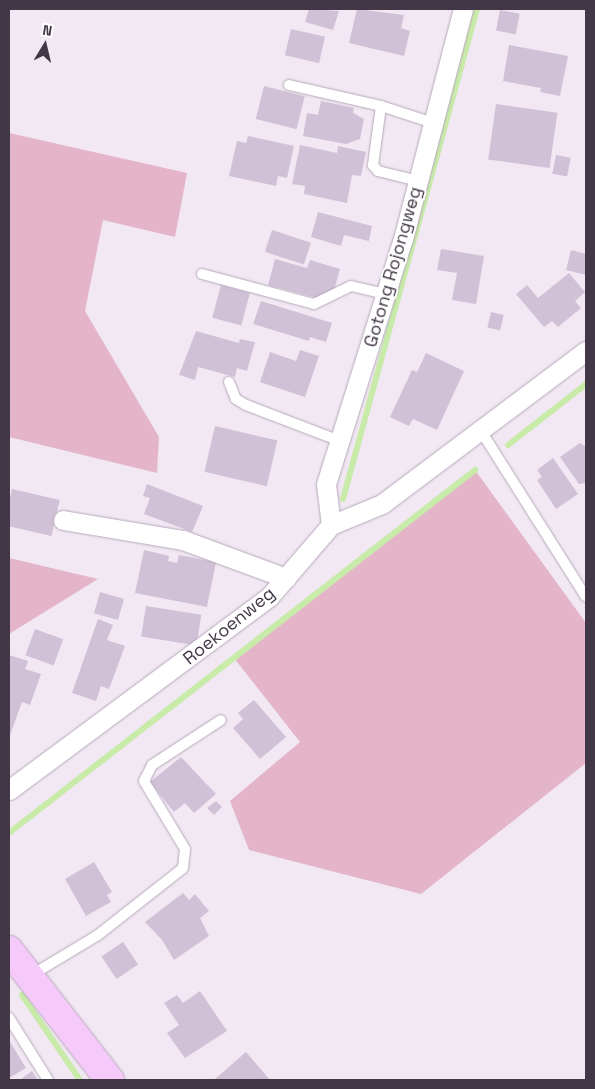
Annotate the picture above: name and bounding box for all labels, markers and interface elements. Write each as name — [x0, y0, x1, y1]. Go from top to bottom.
north arrow — [20, 20, 70, 70]
text: N — [41, 21, 53, 40]
street label: Gotong Rojongweg — [360, 184, 426, 350]
street label: Roekoenweg — [179, 583, 279, 669]

